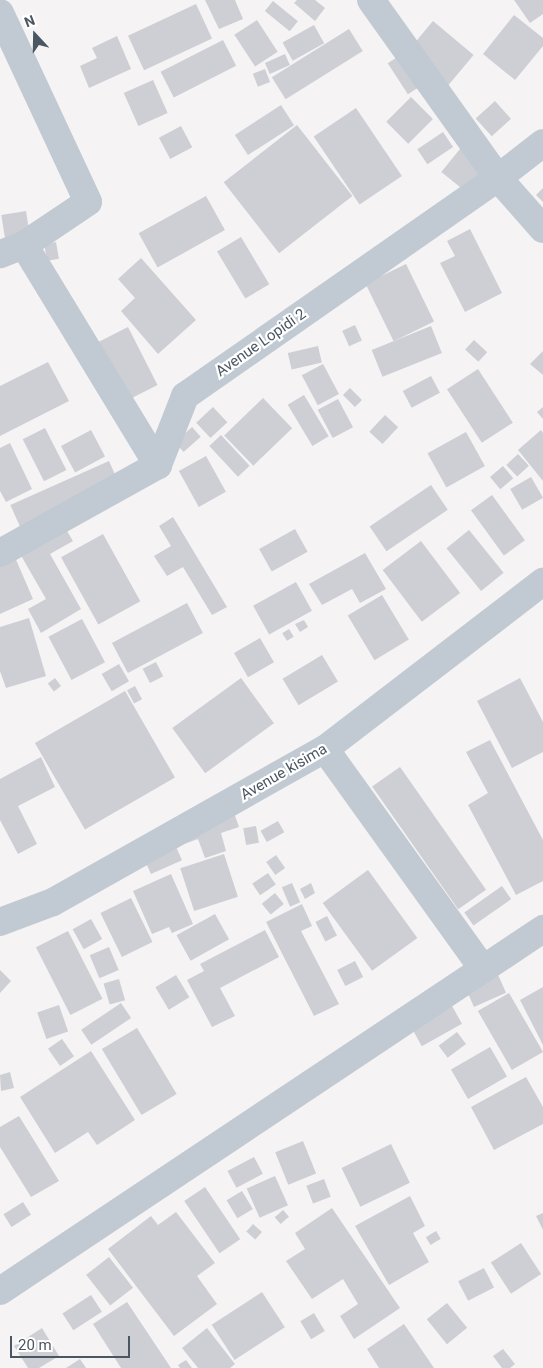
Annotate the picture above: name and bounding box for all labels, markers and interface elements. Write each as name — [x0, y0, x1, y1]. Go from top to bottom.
north arrow — [10, 10, 60, 60]
text: N — [22, 12, 37, 30]
street label: Avenue Lopidi 2 — [213, 305, 309, 381]
street label: Avenue kisima — [238, 740, 330, 804]
scale bar — [12, 1326, 132, 1358]
text: 20 m — [18, 1336, 52, 1354]

